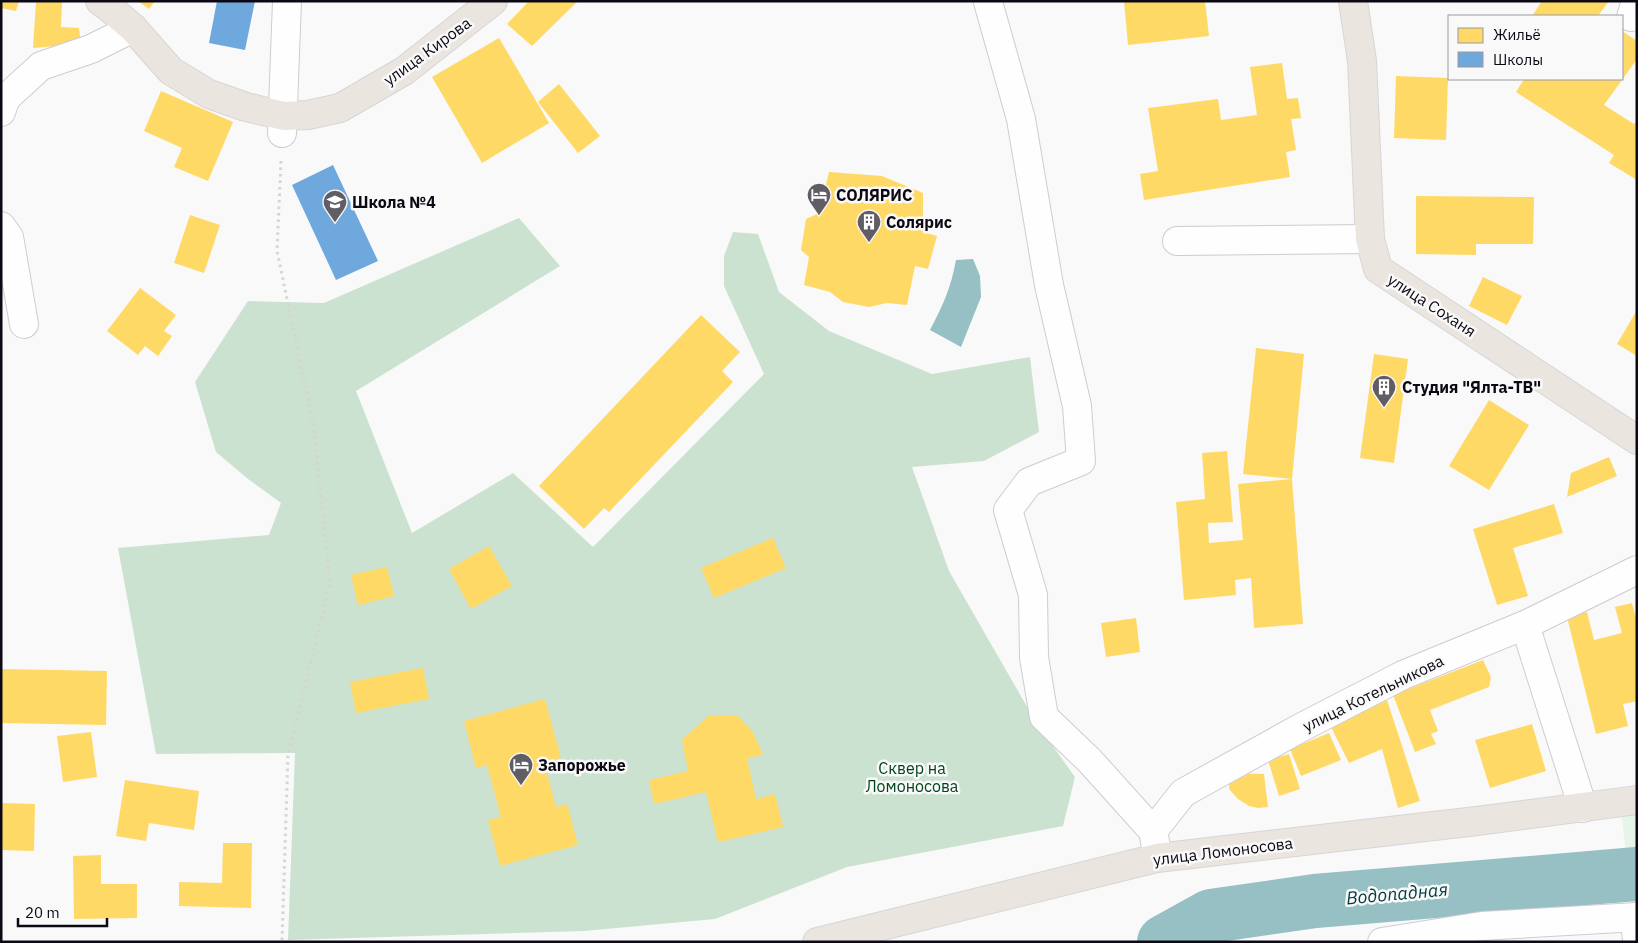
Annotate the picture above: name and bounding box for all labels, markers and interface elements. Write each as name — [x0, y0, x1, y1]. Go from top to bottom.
street label: улица Кирова — [379, 12, 475, 90]
legend — [1448, 15, 1623, 80]
text: Жильё — [1493, 25, 1541, 44]
text: Школы — [1493, 50, 1543, 69]
hotel icon: СОЛЯРИС — [806, 182, 832, 216]
place label: СОЛЯРИС — [836, 185, 912, 205]
school or university icon: Школа №4 — [322, 189, 348, 223]
place label: Школа №4 — [352, 192, 436, 212]
building icon: Солярис — [856, 209, 882, 243]
place label: Солярис — [886, 212, 952, 232]
street label: улица Соханя — [1384, 269, 1480, 341]
building icon: Студия "Ялта-ТВ" — [1371, 374, 1397, 408]
place label: Студия "Ялта-ТВ" — [1402, 377, 1541, 397]
street label: улица Котельникова — [1299, 650, 1447, 736]
hotel icon: Запорожье — [508, 752, 534, 786]
place label: Запорожье — [538, 755, 626, 775]
park label: Сквер на Ломоносова — [866, 758, 959, 796]
street label: улица Ломоносова — [1152, 832, 1295, 870]
water label: Водопадная — [1345, 878, 1449, 909]
scale bar — [18, 896, 106, 928]
text: 20 m — [25, 903, 60, 922]

